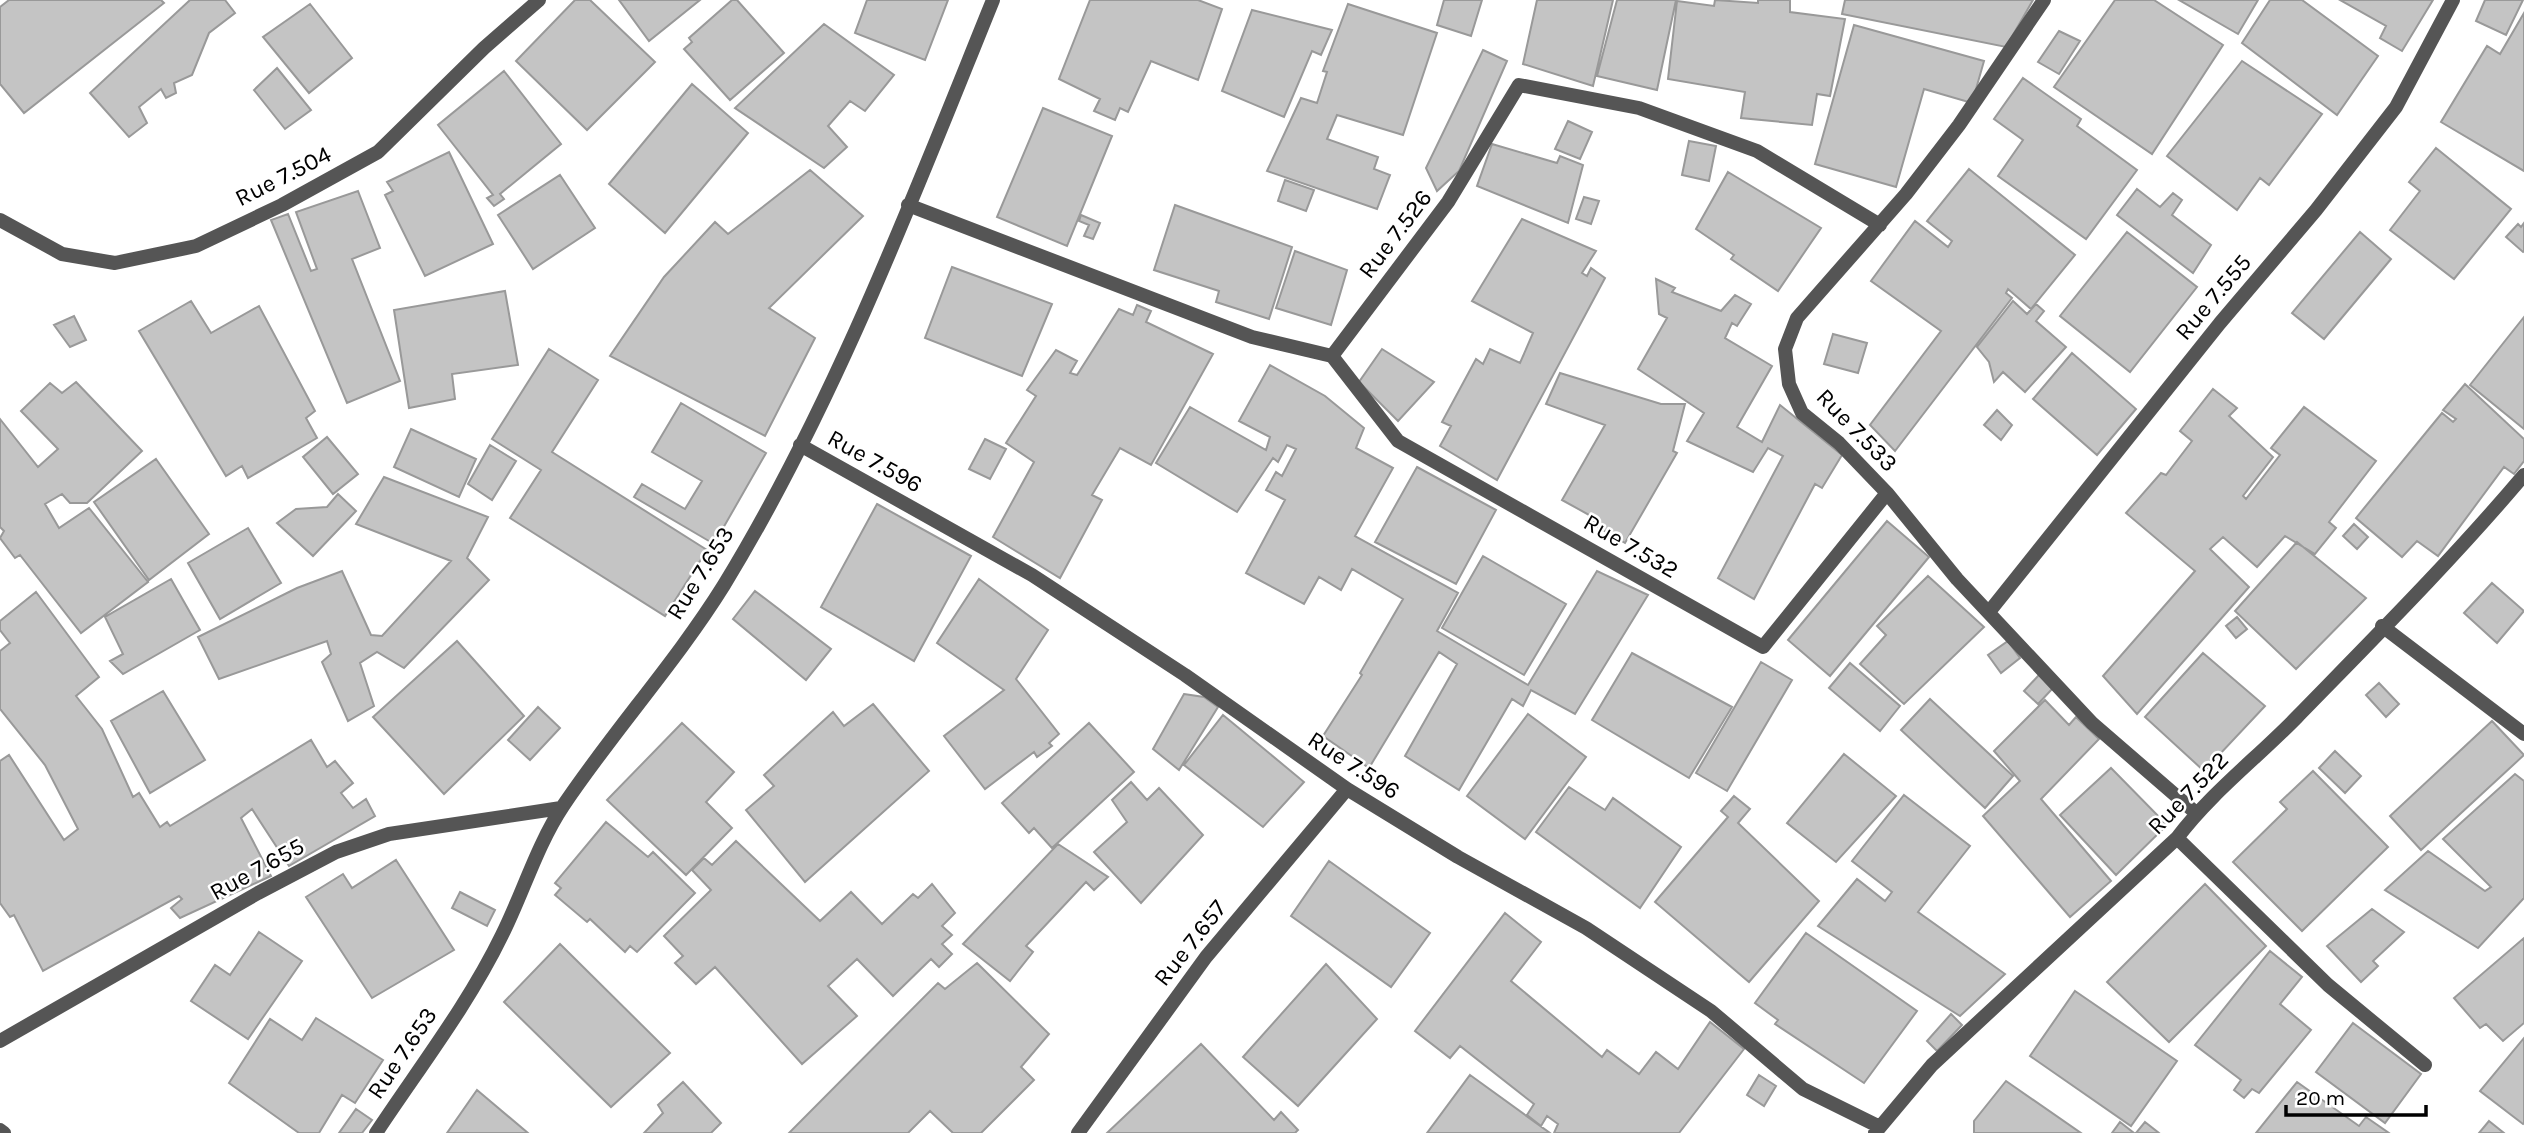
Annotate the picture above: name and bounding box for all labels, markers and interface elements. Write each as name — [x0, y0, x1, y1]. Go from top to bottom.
street label: Rue 7.504 — [230, 140, 336, 212]
street label: Rue 7.526 — [1353, 184, 1437, 284]
street label: Rue 7.555 — [2169, 248, 2257, 346]
street label: Rue 7.533 — [1811, 383, 1903, 477]
street label: Rue 7.596 — [823, 424, 927, 498]
street label: Rue 7.532 — [1579, 508, 1683, 584]
street label: Rue 7.653 — [660, 521, 740, 625]
street label: Rue 7.596 — [1303, 725, 1405, 805]
street label: Rue 7.522 — [2142, 746, 2234, 840]
street label: Rue 7.655 — [205, 832, 309, 906]
street label: Rue 7.657 — [1148, 894, 1232, 992]
street label: Rue 7.653 — [361, 1002, 443, 1104]
scale bar — [2286, 1074, 2426, 1118]
text: 20 m — [2296, 1086, 2345, 1110]

